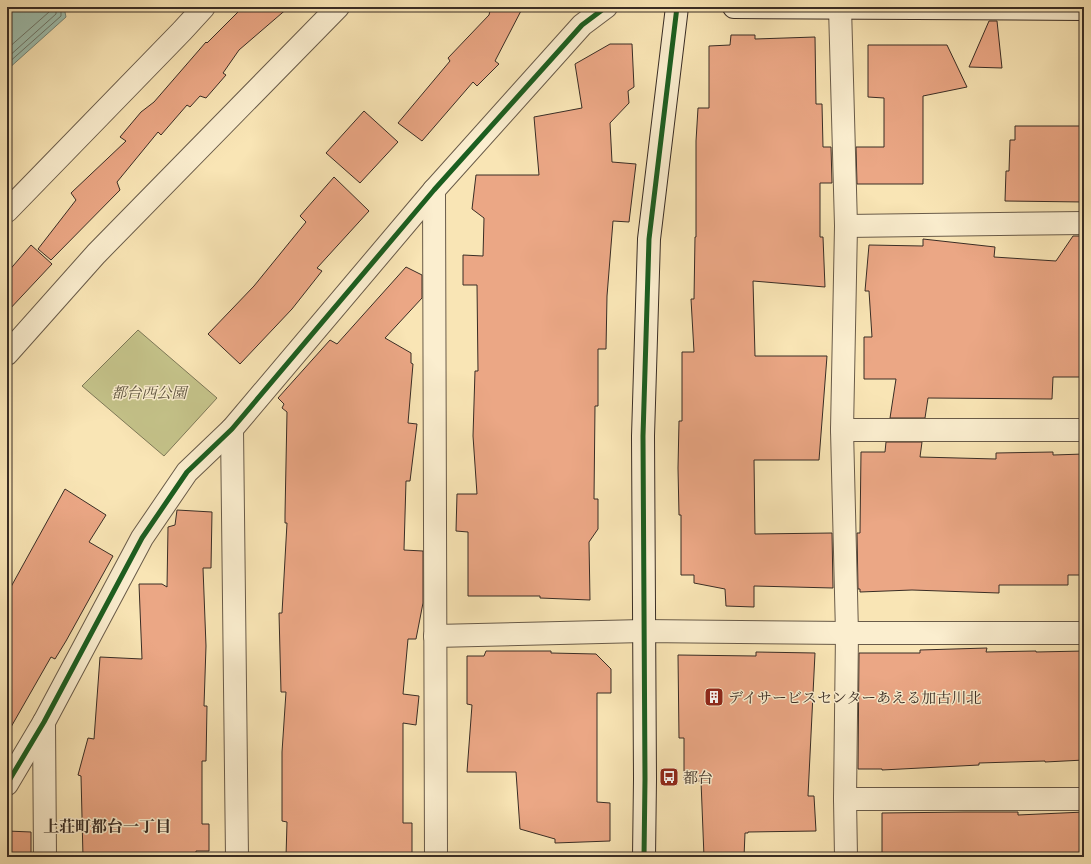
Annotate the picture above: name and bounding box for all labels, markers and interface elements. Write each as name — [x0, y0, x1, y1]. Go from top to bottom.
park label: 都台西公園 — [111, 382, 189, 403]
building icon: デイサービスセンターあえる加古川北 — [703, 686, 725, 708]
place label: デイサービスセンターあえる加古川北 — [728, 687, 981, 708]
bus stop icon: 都台 — [658, 766, 680, 788]
place label: 都台 — [683, 767, 713, 788]
district label: 上荘町都台一丁目 — [43, 814, 171, 838]

